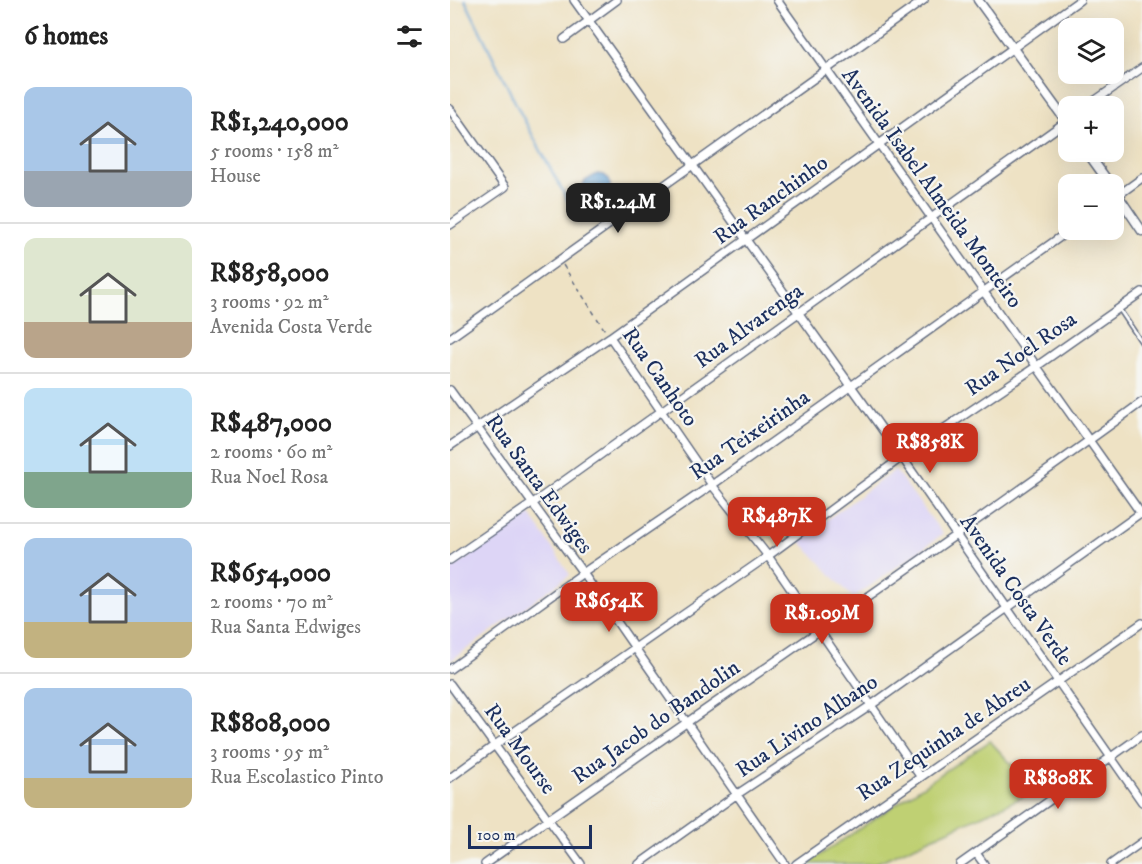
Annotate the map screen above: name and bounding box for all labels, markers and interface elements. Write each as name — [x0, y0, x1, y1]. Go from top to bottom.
map controls — [1058, 18, 1124, 240]
button: layers — [1058, 18, 1124, 84]
text: 6 homes — [24, 20, 108, 53]
icon: filters — [393, 20, 426, 53]
street label: Avenida Isabel Almeida Monteiro — [836, 63, 1028, 313]
button: + — [1058, 96, 1124, 162]
text: R$1,240,000 — [210, 106, 349, 139]
icon: home — [72, 111, 144, 183]
text: 5 rooms · 158 m² — [210, 139, 339, 164]
street label: Rua Ranchinho — [708, 149, 834, 251]
text: House — [210, 164, 261, 189]
button: − — [1058, 174, 1124, 240]
pin: R$1.24M — [563, 183, 673, 234]
text: R$1.24M — [580, 190, 656, 215]
text: R$858,000 — [210, 257, 329, 290]
icon: home — [72, 262, 144, 334]
street label: Rua Alvarenga — [689, 277, 809, 374]
text: 3 rooms · 92 m² — [210, 290, 329, 315]
street label: Rua Noel Rosa — [960, 305, 1083, 402]
text: Avenida Costa Verde — [210, 315, 372, 340]
street label: Rua Canhoto — [616, 322, 704, 432]
street label: Rua Teixeirinha — [685, 383, 816, 486]
text: R$487,000 — [210, 407, 332, 440]
street label: Rua Santa Edwiges — [479, 409, 599, 559]
icon: home — [72, 412, 144, 484]
pin: R$858K — [881, 423, 979, 474]
text: R$858K — [896, 430, 964, 455]
text: 2 rooms · 60 m² — [210, 440, 332, 465]
text: Rua Noel Rosa — [210, 465, 328, 490]
pin: R$487K — [728, 497, 826, 548]
text: R$487K — [742, 504, 812, 529]
street label: Avenida Costa Verde — [954, 509, 1078, 671]
text: R$654,000 — [210, 557, 331, 590]
icon: home — [72, 562, 144, 634]
pin: R$654K — [560, 582, 658, 633]
text: R$654K — [574, 589, 644, 614]
text: 2 rooms · 70 m² — [210, 590, 333, 615]
pin: R$1.09M — [767, 594, 877, 645]
text: R$1.09M — [784, 601, 860, 626]
text: Rua Santa Edwiges — [210, 615, 361, 640]
street label: Rua Jacob do Bandolin — [567, 654, 746, 790]
street label: Rua Livino Albano — [731, 669, 883, 783]
street label: Rua Zequinha de Abreu — [852, 671, 1036, 807]
street label: Rua Mourse — [478, 699, 562, 799]
text: R$808,000 — [210, 707, 330, 740]
icon: home — [72, 712, 144, 784]
text: 3 rooms · 95 m² — [210, 740, 329, 765]
pin: R$808K — [1009, 759, 1107, 810]
text: Rua Escolastico Pinto — [210, 765, 383, 790]
text: R$808K — [1023, 766, 1093, 791]
scale bar — [468, 822, 592, 850]
text: 100 m — [477, 825, 516, 845]

